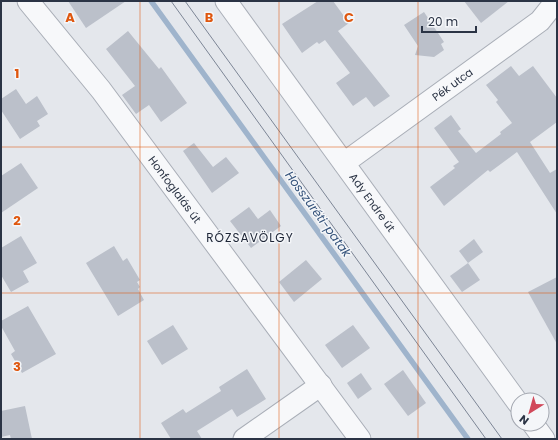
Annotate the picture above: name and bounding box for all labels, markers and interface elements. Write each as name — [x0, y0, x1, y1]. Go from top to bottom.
text: A — [65, 8, 75, 27]
text: B — [205, 8, 214, 27]
text: C — [344, 8, 354, 27]
scale bar — [422, 8, 476, 34]
text: 20 m — [428, 13, 458, 30]
text: 1 — [15, 64, 19, 83]
street label: Pék utca — [429, 64, 476, 105]
street label: Honfoglalás út — [145, 153, 205, 226]
water label: Hosszúréti-patak — [281, 167, 356, 261]
street label: Ady Endre út — [346, 170, 399, 235]
text: 2 — [13, 211, 21, 230]
district label: RÓZSAVÖLGY — [206, 229, 294, 246]
text: 3 — [13, 357, 21, 376]
north arrow — [510, 392, 550, 432]
text: N — [516, 411, 532, 429]

